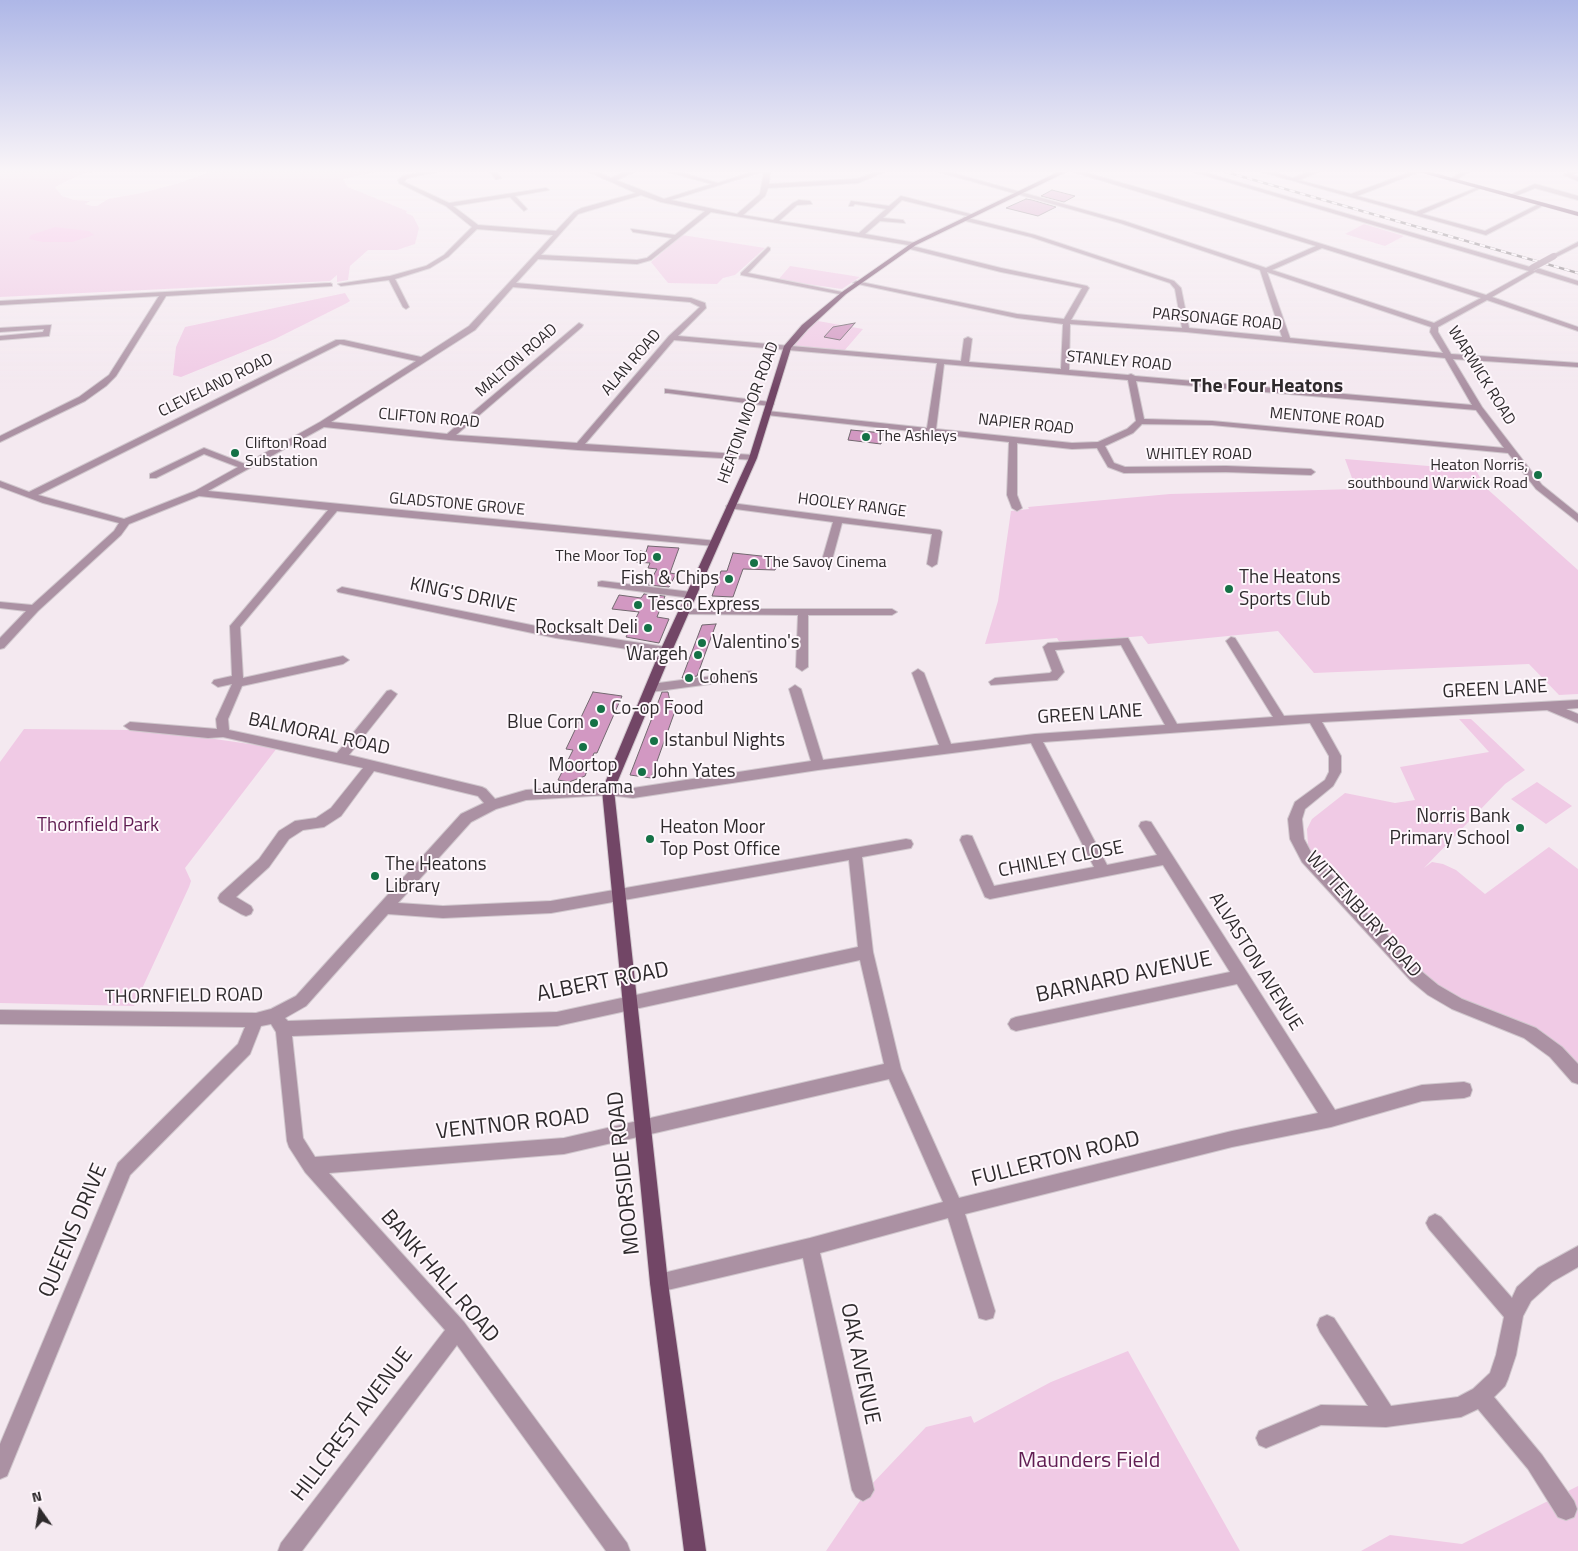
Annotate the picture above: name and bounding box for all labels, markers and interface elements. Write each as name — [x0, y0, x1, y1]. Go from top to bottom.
street label: PARSONAGE ROAD — [1151, 305, 1283, 335]
street label: MALTON ROAD — [472, 320, 562, 402]
street label: WARWICK ROAD — [1443, 323, 1519, 429]
street label: ALAN ROAD — [598, 326, 666, 400]
street label: HEATON MOOR ROAD — [714, 340, 784, 486]
street label: STANLEY ROAD — [1066, 348, 1172, 376]
street label: CLEVELAND ROAD — [155, 350, 277, 422]
district label: The Four Heatons — [1191, 375, 1343, 399]
street label: MENTONE ROAD — [1269, 404, 1385, 434]
street label: CLIFTON ROAD — [377, 405, 481, 433]
street label: NAPIER ROAD — [977, 410, 1075, 440]
place label: The Ashleys — [876, 427, 957, 447]
marker: The Ashleys — [860, 431, 872, 443]
place label: Clifton Road Substation — [245, 434, 327, 472]
street label: WHITLEY ROAD — [1146, 445, 1252, 465]
marker: Clifton Road Substation — [229, 447, 241, 459]
place label: Heaton Norris, southbound Warwick Road — [1347, 456, 1528, 494]
marker: Heaton Norris, southbound Warwick Road — [1532, 469, 1544, 481]
street label: GLADSTONE GROVE — [388, 490, 526, 520]
street label: HOOLEY RANGE — [797, 490, 907, 522]
place label: The Moor Top — [555, 547, 647, 567]
marker: The Moor Top — [651, 551, 663, 563]
place label: The Savoy Cinema — [764, 553, 887, 573]
marker: The Savoy Cinema — [748, 557, 760, 569]
place label: The Heatons Sports Club — [1239, 567, 1341, 611]
place label: Fish & Chips — [621, 568, 719, 590]
marker: Fish & Chips — [723, 573, 735, 585]
street label: KING'S DRIVE — [407, 574, 519, 618]
marker: The Heatons Sports Club — [1223, 583, 1235, 595]
place label: Tesco Express — [648, 594, 760, 616]
marker: Tesco Express — [632, 599, 644, 611]
place label: Rocksalt Deli — [535, 617, 638, 639]
marker: Rocksalt Deli — [642, 622, 654, 634]
place label: Valentino's — [712, 632, 800, 654]
marker: Valentino's — [696, 637, 708, 649]
place label: Wargeh — [626, 644, 688, 666]
marker: Wargeh — [692, 649, 704, 661]
place label: Cohens — [699, 667, 758, 689]
marker: Cohens — [683, 672, 695, 684]
street label: GREEN LANE — [1442, 676, 1548, 704]
place label: Co-op Food — [611, 698, 703, 720]
street label: GREEN LANE — [1037, 700, 1143, 730]
marker: Co-op Food — [595, 703, 607, 715]
street label: BALMORAL ROAD — [246, 709, 392, 761]
place label: Blue Corn — [507, 712, 584, 734]
marker: Blue Corn — [588, 717, 600, 729]
place label: Istanbul Nights — [664, 730, 785, 752]
marker: Istanbul Nights — [648, 735, 660, 747]
marker: Moortop Launderama — [577, 741, 589, 753]
place label: Moortop Launderama — [533, 755, 633, 799]
place label: John Yates — [652, 761, 736, 783]
marker: John Yates — [636, 766, 648, 778]
place label: Norris Bank Primary School — [1389, 806, 1510, 850]
park label: Thornfield Park — [37, 815, 159, 837]
place label: Heaton Moor Top Post Office — [660, 817, 780, 861]
marker: Norris Bank Primary School — [1514, 822, 1526, 834]
marker: Heaton Moor Top Post Office — [644, 833, 656, 845]
street label: CHINLEY CLOSE — [996, 837, 1126, 883]
street label: WITTENBURY ROAD — [1300, 847, 1426, 983]
place label: The Heatons Library — [385, 854, 487, 898]
marker: The Heatons Library — [369, 870, 381, 882]
street label: ALVASTON AVENUE — [1203, 889, 1307, 1035]
street label: BARNARD AVENUE — [1034, 946, 1214, 1010]
street label: ALBERT ROAD — [535, 957, 671, 1009]
street label: THORNFIELD ROAD — [105, 984, 263, 1010]
street label: MOORSIDE ROAD — [603, 1090, 647, 1256]
street label: VENTNOR ROAD — [435, 1104, 591, 1146]
street label: FULLERTON ROAD — [969, 1126, 1143, 1194]
street label: QUEENS DRIVE — [34, 1160, 114, 1302]
street label: BANK HALL ROAD — [374, 1205, 504, 1349]
street label: OAK AVENUE — [833, 1301, 885, 1427]
street label: HILLCREST AVENUE — [287, 1343, 419, 1507]
park label: Maunders Field — [1018, 1449, 1160, 1475]
text: N — [29, 1485, 44, 1507]
north arrow — [15, 1486, 65, 1536]

